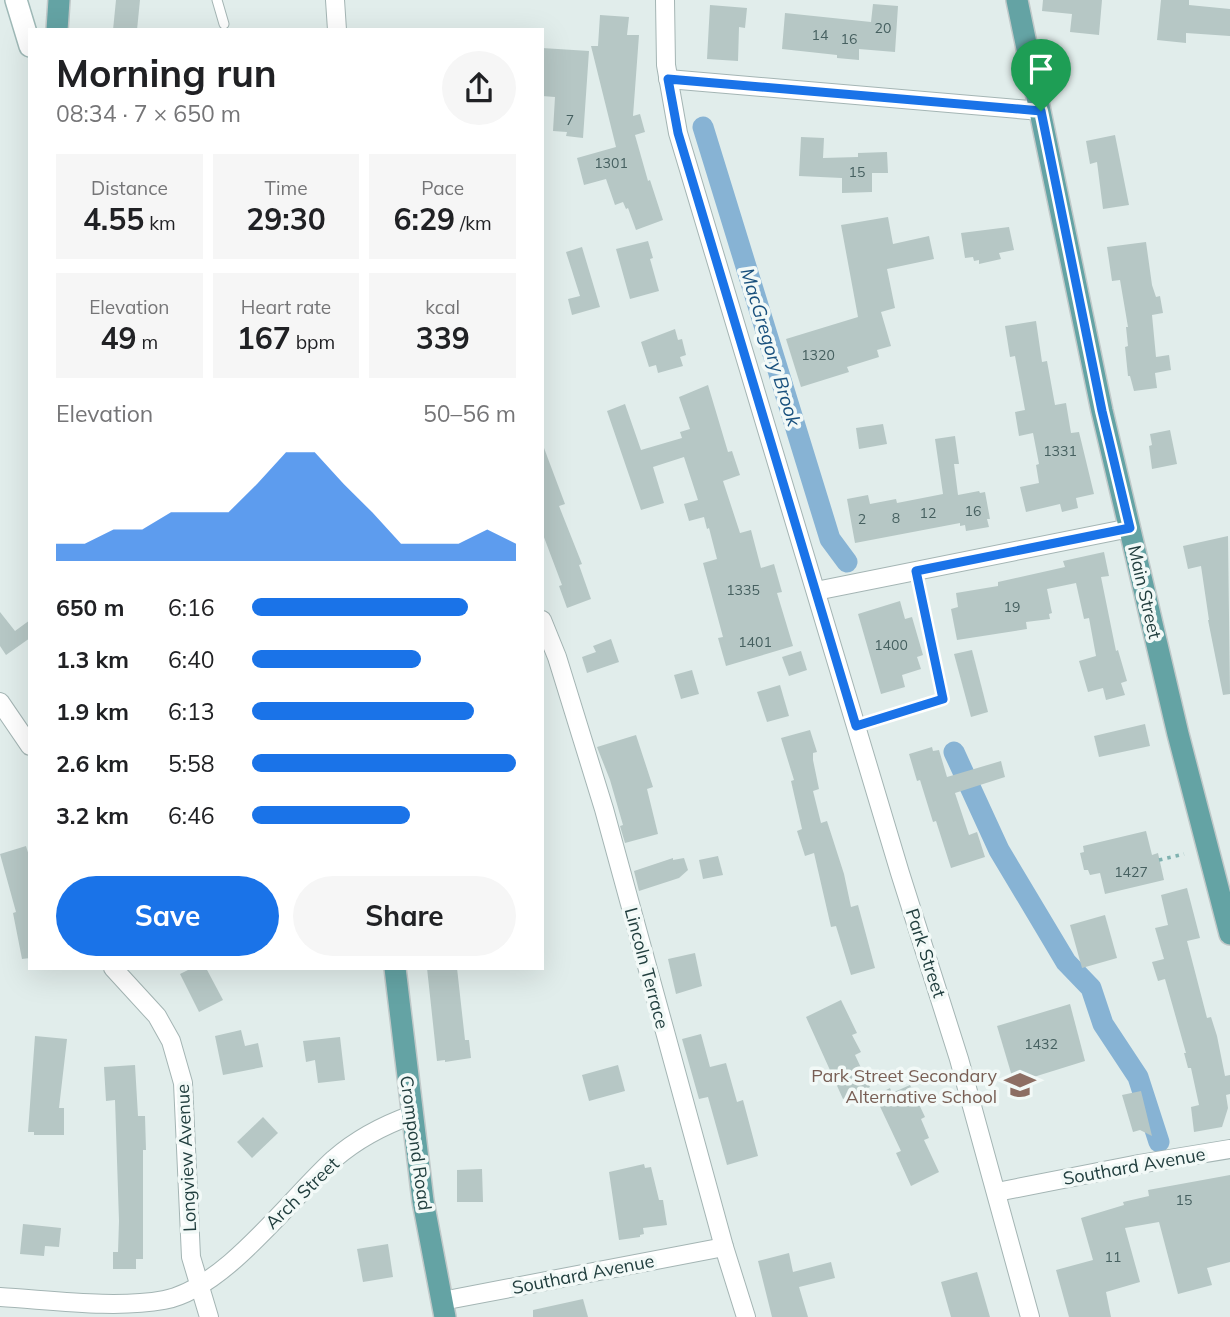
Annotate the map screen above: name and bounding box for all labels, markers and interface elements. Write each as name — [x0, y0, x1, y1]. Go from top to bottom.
house number: 20 — [875, 19, 891, 37]
house number: 14 — [812, 26, 829, 44]
house number: 16 — [841, 30, 857, 48]
pin — [1011, 39, 1071, 111]
text: Morning run — [56, 49, 277, 97]
icon: arrive — [1022, 50, 1060, 88]
button: share — [442, 51, 516, 125]
text: 08:34 · 7 × 650 m — [56, 99, 241, 128]
house number: 7 — [566, 111, 574, 129]
house number: 1301 — [594, 154, 628, 172]
house number: 15 — [849, 163, 865, 181]
text: Distance — [91, 176, 168, 200]
text: Time — [264, 176, 308, 200]
text: Pace — [421, 176, 464, 200]
text: 4.55 — [83, 200, 144, 238]
text: 29:30 — [246, 200, 326, 238]
text: 6:29 — [394, 200, 455, 238]
text: km — [144, 211, 176, 235]
text: /km — [455, 211, 492, 235]
water label: MacGregory Brook — [736, 265, 807, 430]
text: Elevation — [89, 295, 170, 319]
text: Heart rate — [241, 295, 331, 319]
text: kcal — [425, 295, 460, 319]
text: 49 — [101, 319, 137, 357]
text: 167 — [237, 319, 291, 357]
text: 339 — [416, 319, 470, 357]
text: m — [137, 330, 158, 354]
text: bpm — [291, 330, 335, 354]
house number: 1320 — [801, 346, 835, 364]
text: Elevation — [56, 399, 153, 428]
text: 50–56 m — [423, 399, 516, 428]
house number: 1331 — [1043, 442, 1077, 460]
house number: 16 — [965, 502, 981, 520]
house number: 12 — [920, 504, 936, 522]
house number: 8 — [892, 509, 900, 527]
house number: 2 — [858, 510, 866, 528]
street label: Main Street — [1123, 543, 1167, 641]
house number: 1335 — [726, 581, 760, 599]
text: 650 m — [56, 593, 124, 622]
text: 6:16 — [168, 593, 215, 622]
house number: 19 — [1004, 598, 1020, 616]
house number: 1401 — [738, 633, 772, 651]
house number: 1400 — [874, 636, 908, 654]
text: 1.3 km — [56, 645, 129, 674]
text: 6:40 — [168, 645, 215, 674]
text: 1.9 km — [56, 697, 129, 726]
text: 6:13 — [168, 697, 215, 726]
text: 2.6 km — [56, 749, 129, 778]
text: 5:58 — [168, 749, 215, 778]
text: 3.2 km — [56, 801, 129, 830]
text: 6:46 — [168, 801, 215, 830]
house number: 1427 — [1114, 863, 1148, 881]
button: Save — [56, 876, 279, 956]
button: Share — [293, 876, 516, 956]
street label: Lincoln Terrace — [620, 905, 674, 1031]
street label: Park Street — [901, 906, 951, 1000]
house number: 1432 — [1024, 1035, 1058, 1053]
place label: Park Street Secondary Alternative School — [811, 1064, 997, 1108]
school or university icon: Park Street Secondary Alternative School — [1003, 1068, 1037, 1102]
street label: Crompond Road — [395, 1074, 437, 1212]
street label: Longview Avenue — [171, 1084, 201, 1232]
street label: Southard Avenue — [1061, 1142, 1207, 1190]
street label: Arch Street — [260, 1152, 344, 1234]
house number: 15 — [1176, 1191, 1192, 1209]
house number: 11 — [1105, 1248, 1121, 1266]
street label: Southard Avenue — [510, 1249, 656, 1299]

